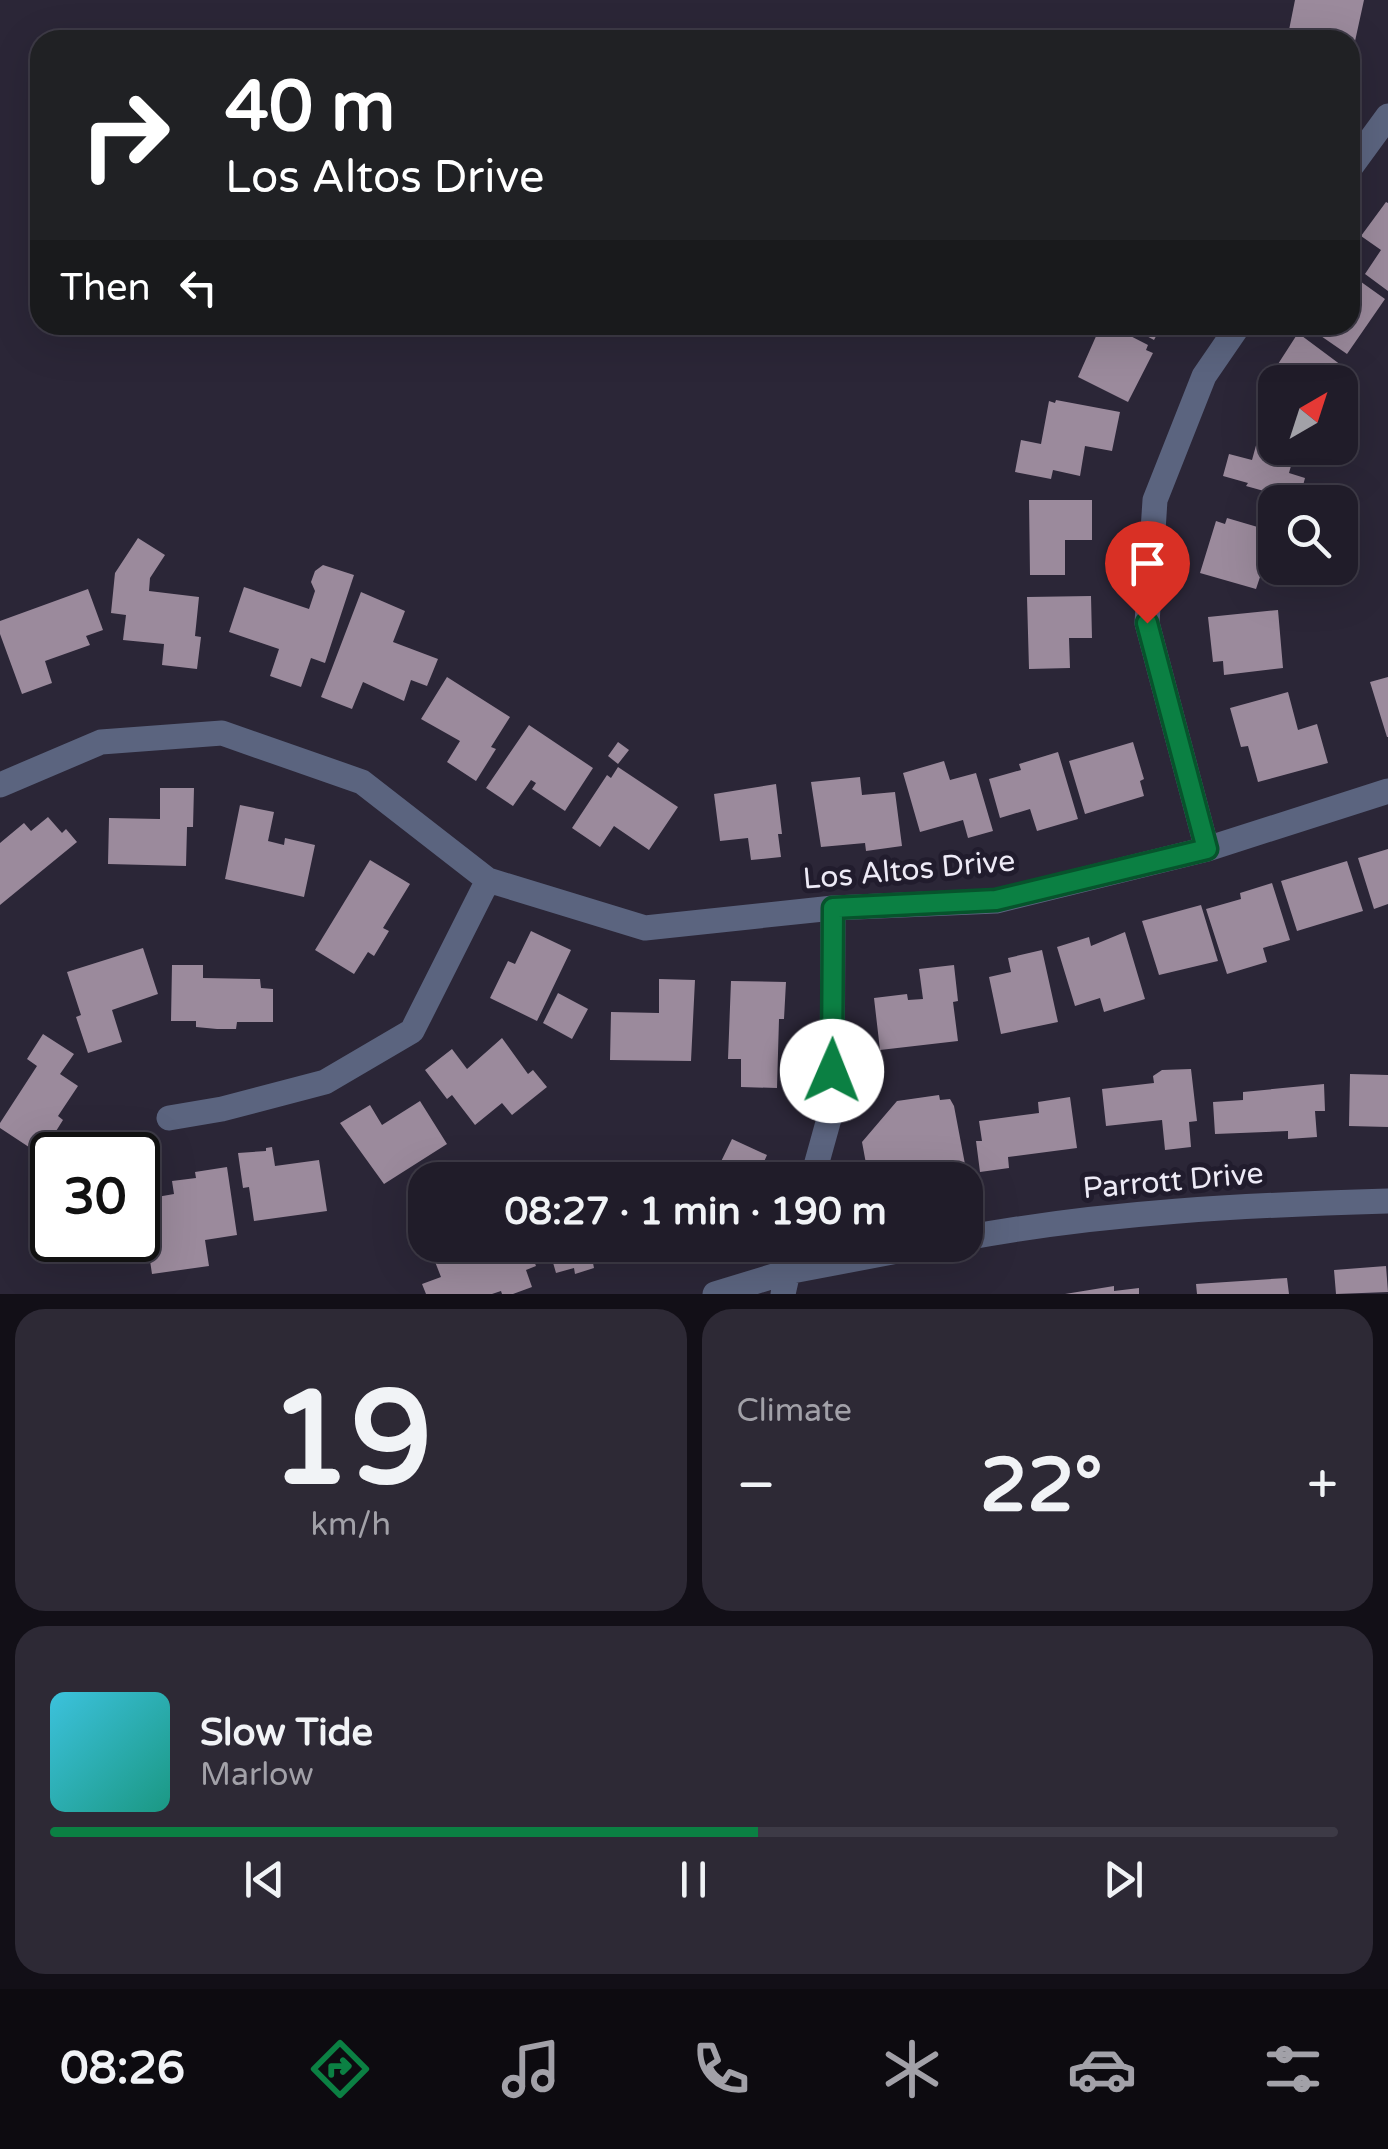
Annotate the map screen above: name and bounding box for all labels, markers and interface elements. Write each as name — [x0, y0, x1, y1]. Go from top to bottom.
text: 40 m — [225, 66, 395, 150]
icon: right — [60, 70, 190, 200]
text: Los Altos Drive — [225, 151, 544, 205]
icon: left — [171, 260, 226, 315]
text: Then — [60, 265, 151, 311]
north arrow — [1258, 365, 1358, 465]
map controls — [1258, 365, 1358, 585]
button: search — [1258, 485, 1358, 585]
pin — [1105, 521, 1190, 624]
icon: arrive — [1120, 536, 1175, 591]
street label: Los Altos Drive — [801, 842, 1017, 898]
position arrow — [780, 1019, 884, 1123]
speed limit sign: 30 — [30, 1132, 160, 1262]
street label: Parrott Drive — [1081, 1155, 1265, 1207]
text: 08:27 · 1 min · 190 m — [504, 1189, 887, 1235]
text: 19 — [269, 1363, 432, 1519]
text: Climate — [737, 1392, 852, 1430]
text: 22° — [980, 1441, 1103, 1531]
text: − — [737, 1453, 776, 1519]
text: + — [1307, 1453, 1338, 1519]
text: km/h — [311, 1506, 391, 1544]
text: Slow Tide — [200, 1710, 373, 1756]
text: Marlow — [200, 1756, 314, 1794]
icon: previous — [237, 1852, 292, 1907]
icon: pause — [666, 1852, 721, 1907]
icon: next — [1096, 1852, 1151, 1907]
icon: directions — [305, 2034, 375, 2104]
icon: music — [496, 2034, 566, 2104]
icon: phone — [686, 2034, 756, 2104]
icon: climate — [877, 2034, 947, 2104]
icon: car — [1067, 2034, 1137, 2104]
icon: filters — [1258, 2034, 1328, 2104]
text: 08:26 — [60, 2042, 185, 2096]

